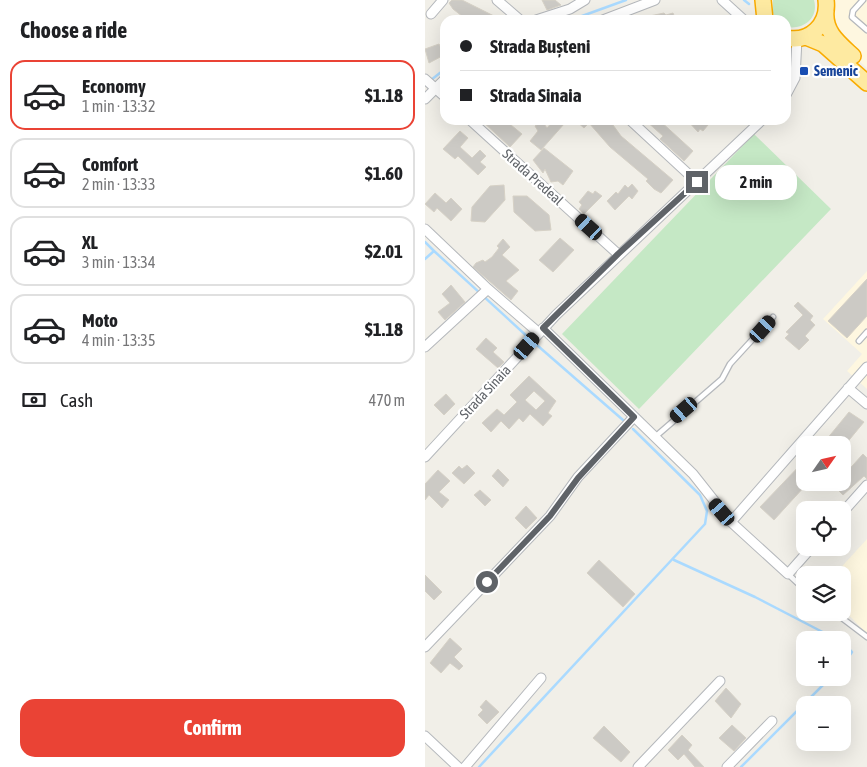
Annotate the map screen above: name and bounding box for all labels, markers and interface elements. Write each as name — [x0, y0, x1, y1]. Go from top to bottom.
text: Choose a ride — [20, 17, 127, 43]
text: Strada Bușteni — [490, 35, 590, 57]
place label: Semenic — [814, 63, 859, 79]
marker: Semenic — [798, 65, 810, 77]
icon: car — [22, 73, 67, 118]
text: Economy — [82, 75, 146, 97]
text: $1.18 — [365, 84, 403, 106]
text: Strada Sinaia — [490, 84, 582, 106]
text: 1 min · 13:32 — [82, 97, 155, 115]
street label: Strada Predeal — [499, 146, 567, 209]
icon: car — [22, 151, 67, 196]
text: Comfort — [82, 153, 138, 175]
text: $1.60 — [365, 162, 403, 184]
callout: 2 min — [715, 164, 797, 200]
route end — [686, 171, 708, 193]
text: 2 min — [740, 173, 772, 191]
text: 2 min · 13:33 — [82, 175, 155, 193]
car — [572, 211, 605, 243]
icon: car — [22, 229, 67, 274]
text: XL — [82, 231, 98, 253]
text: $2.01 — [365, 240, 403, 262]
text: 3 min · 13:34 — [82, 253, 155, 271]
icon: car — [22, 307, 67, 352]
text: Moto — [82, 309, 118, 331]
car — [747, 313, 778, 345]
text: $1.18 — [365, 318, 403, 340]
car — [511, 330, 542, 362]
text: 4 min · 13:35 — [82, 331, 155, 349]
street label: Strada Sinaia — [456, 362, 514, 422]
icon: cash — [20, 386, 48, 414]
text: Cash — [60, 389, 93, 411]
text: 470 m — [369, 391, 405, 409]
car — [667, 394, 700, 426]
north arrow — [796, 436, 851, 491]
map controls — [796, 436, 851, 751]
car — [706, 496, 737, 528]
button: locate — [796, 501, 851, 556]
button: layers — [796, 566, 851, 621]
route start — [476, 571, 498, 593]
button: + — [796, 631, 851, 686]
button: − — [796, 696, 851, 751]
button: Confirm — [20, 699, 405, 757]

